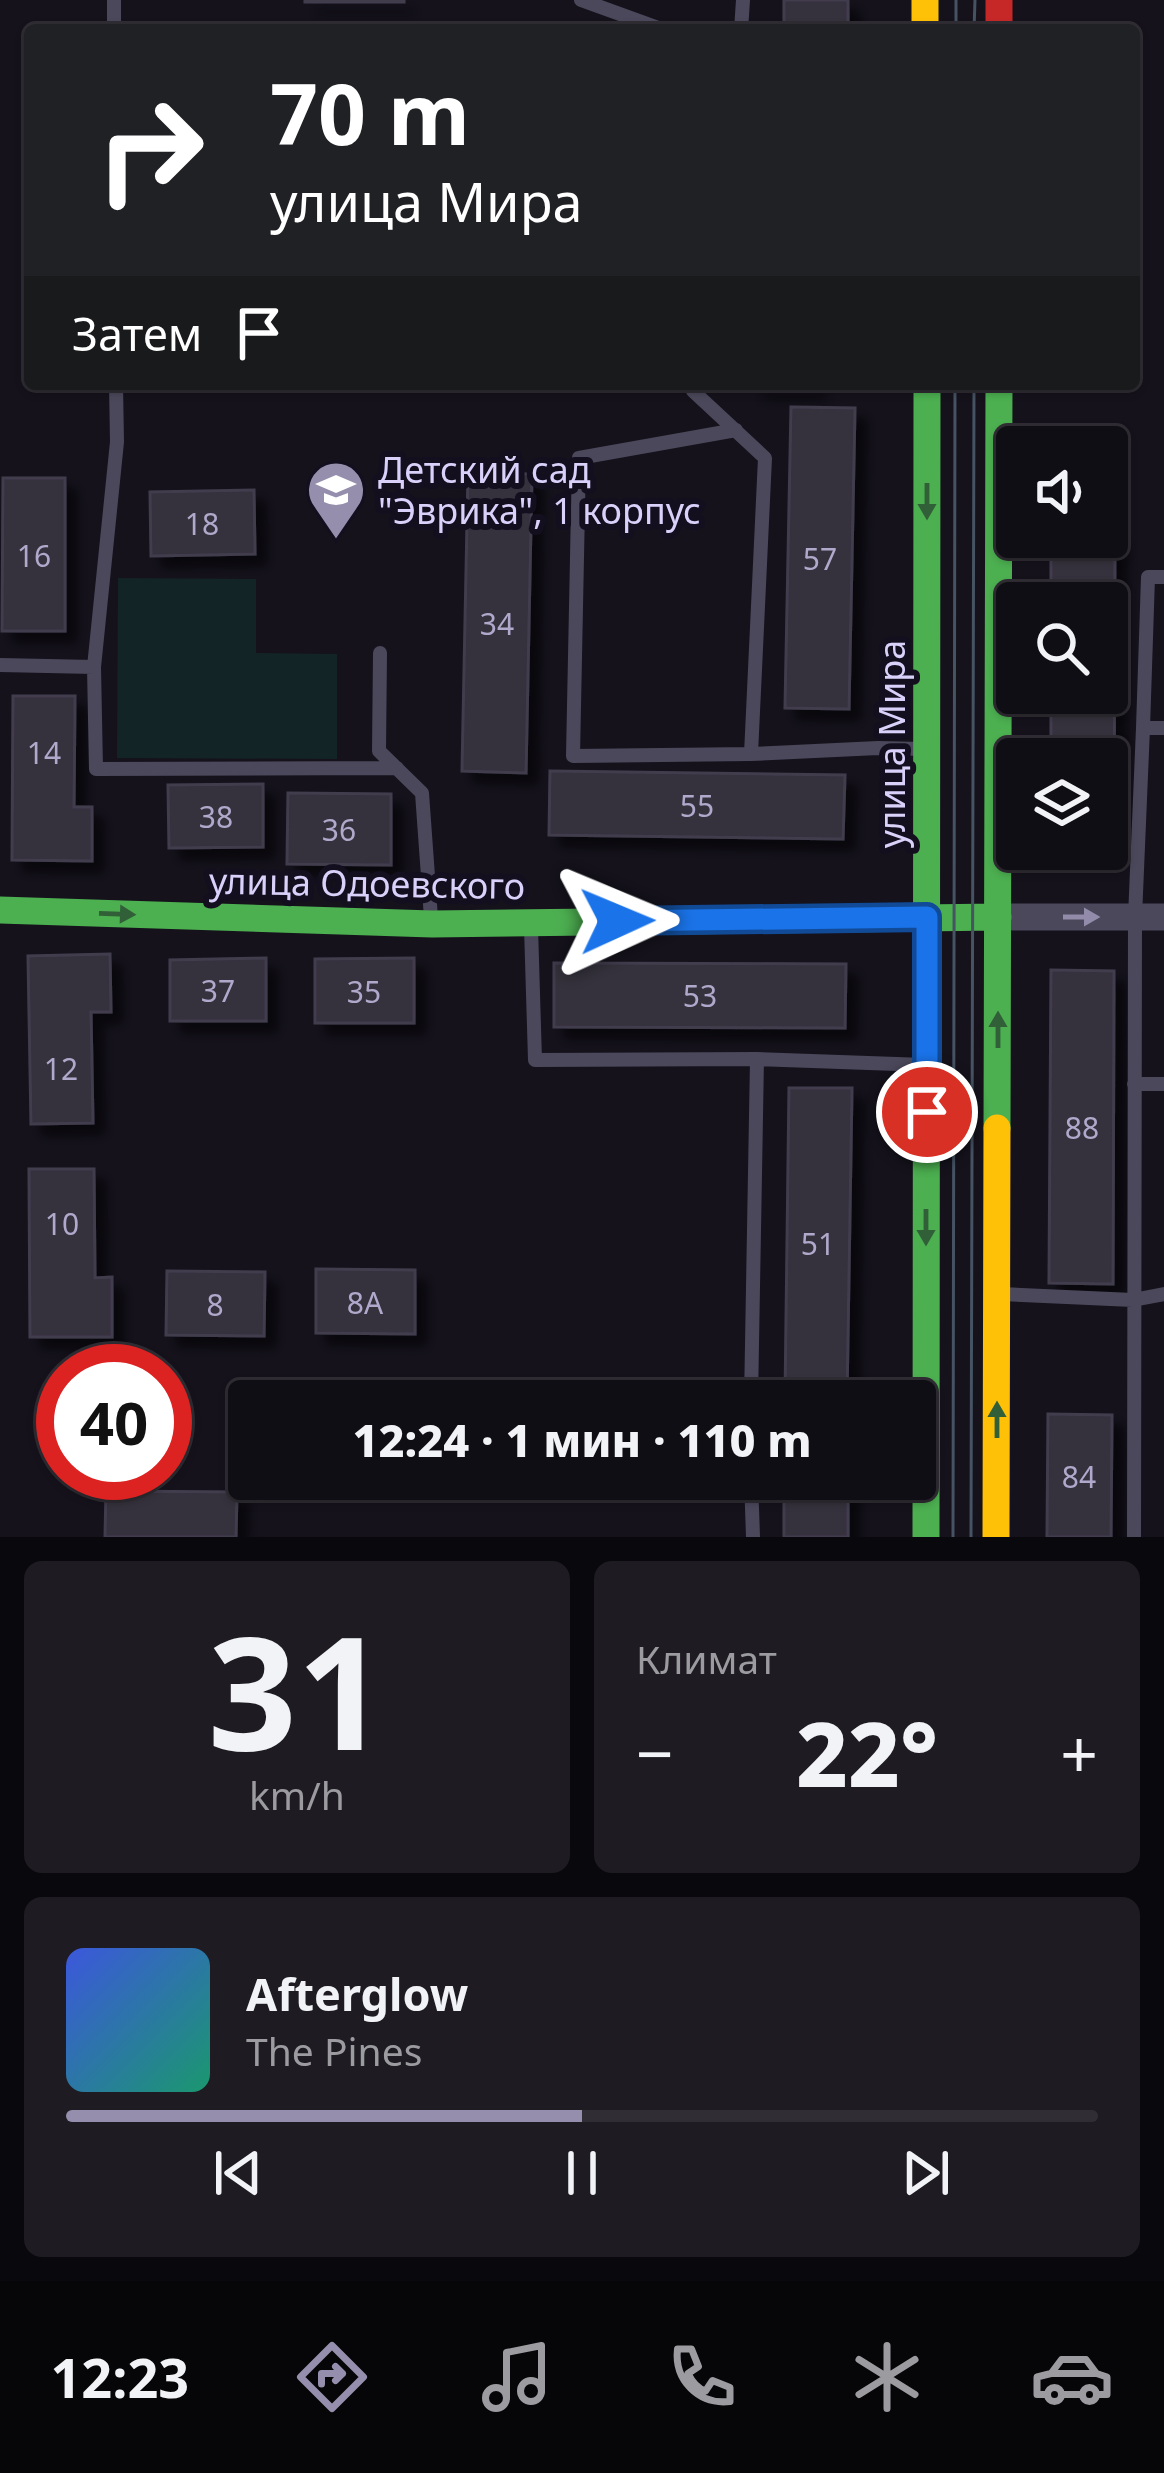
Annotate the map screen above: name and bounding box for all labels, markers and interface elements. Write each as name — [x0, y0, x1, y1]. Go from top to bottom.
text: 70 m — [270, 55, 470, 170]
icon: right — [72, 72, 228, 228]
text: улица Мира — [270, 164, 583, 238]
icon: arrive — [226, 300, 292, 366]
text: Затем — [72, 303, 202, 364]
map controls — [996, 426, 1128, 870]
button: sound — [996, 426, 1128, 558]
place label: Детский сад "Эврика", 1 корпус — [378, 445, 701, 535]
school or university icon: Детский сад "Эврика", 1 корпус — [305, 459, 367, 541]
one-way arrow — [917, 483, 937, 521]
house number: 18 — [185, 503, 219, 544]
house number: 16 — [17, 535, 51, 576]
house number: 57 — [803, 538, 837, 579]
button: search — [996, 582, 1128, 714]
house number: 34 — [480, 603, 514, 644]
street label: улица Мира — [867, 640, 916, 848]
house number: 14 — [27, 732, 61, 773]
button: layers — [996, 738, 1128, 870]
house number: 55 — [680, 785, 714, 826]
house number: 38 — [199, 796, 233, 837]
house number: 36 — [322, 809, 356, 850]
street label: улица Одоевского — [209, 856, 525, 910]
position arrow — [554, 858, 680, 984]
one-way arrow — [99, 905, 137, 924]
one-way arrow — [1063, 907, 1101, 927]
house number: 37 — [201, 970, 235, 1011]
house number: 35 — [347, 971, 381, 1012]
house number: 53 — [683, 975, 717, 1016]
one-way arrow — [988, 1010, 1007, 1048]
house number: 12 — [44, 1048, 78, 1089]
pin — [876, 1061, 978, 1163]
icon: arrive — [894, 1079, 960, 1145]
house number: 88 — [1065, 1107, 1099, 1148]
house number: 10 — [45, 1203, 79, 1244]
one-way arrow — [916, 1209, 936, 1247]
house number: 51 — [801, 1223, 835, 1264]
house number: 8А — [347, 1282, 384, 1323]
house number: 8 — [206, 1284, 224, 1325]
speed limit sign: 40 — [36, 1344, 192, 1500]
one-way arrow — [987, 1400, 1007, 1438]
text: 12:24 · 1 мин · 110 m — [352, 1409, 812, 1470]
house number: 84 — [1062, 1456, 1096, 1497]
text: 31 — [208, 1583, 386, 1796]
text: Климат — [636, 1632, 777, 1685]
text: 22° — [796, 1691, 938, 1813]
text: − — [636, 1707, 674, 1797]
text: + — [1060, 1707, 1098, 1797]
text: km/h — [249, 1768, 345, 1821]
text: Afterglow — [246, 1963, 468, 2024]
text: The Pines — [246, 2024, 422, 2077]
icon: previous — [205, 2140, 271, 2206]
icon: pause — [549, 2140, 615, 2206]
icon: next — [893, 2140, 959, 2206]
icon: directions — [290, 2335, 374, 2419]
icon: music — [475, 2335, 559, 2419]
icon: phone — [660, 2335, 744, 2419]
icon: climate — [845, 2335, 929, 2419]
icon: car — [1030, 2335, 1114, 2419]
text: 12:23 — [50, 2340, 189, 2414]

